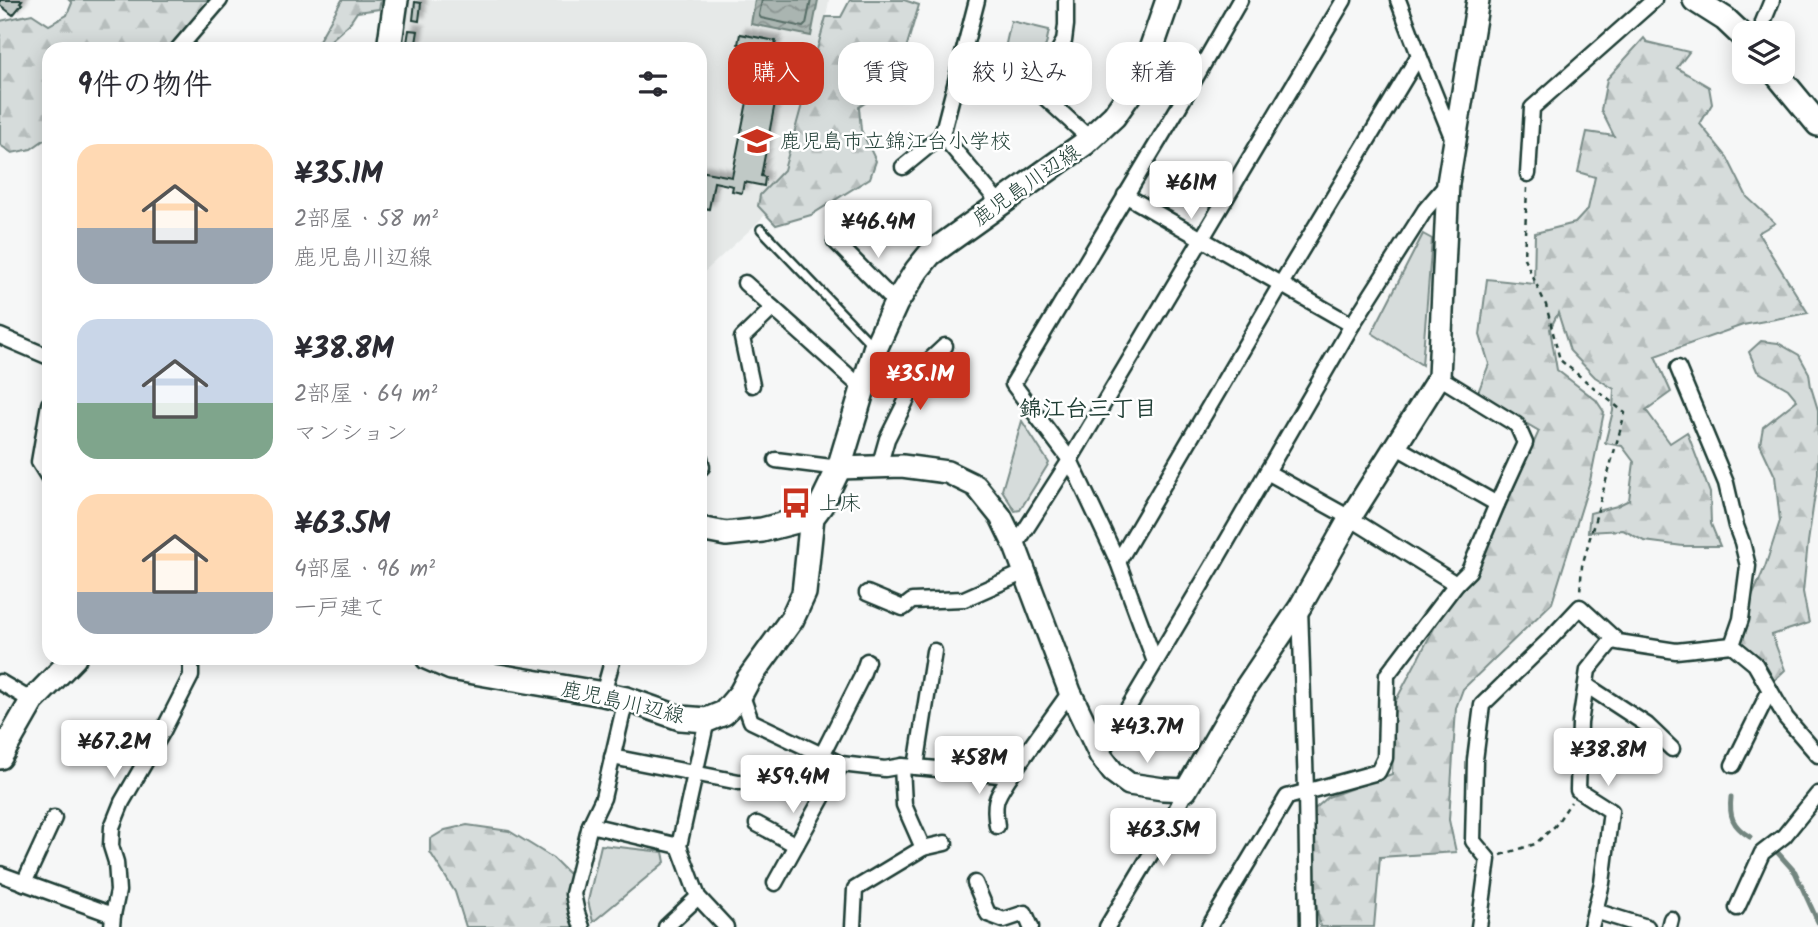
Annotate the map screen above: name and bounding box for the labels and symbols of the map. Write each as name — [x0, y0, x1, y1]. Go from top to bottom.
school or university icon: 鹿児島市立錦江台小学校 — [740, 124, 774, 158]
place label: 鹿児島市立錦江台小学校 — [780, 126, 1011, 159]
street label: 鹿児島川辺線 — [966, 137, 1088, 236]
pin: ¥61M — [1150, 162, 1232, 221]
pin: ¥46.4M — [821, 201, 935, 260]
pin: ¥35.1M — [863, 352, 977, 412]
district label: 錦江台三丁目 — [1019, 392, 1157, 428]
bus stop icon: 上床 — [779, 486, 813, 520]
place label: 上床 — [819, 488, 861, 521]
street label: 鹿児島川辺線 — [558, 673, 688, 734]
pin: ¥43.7M — [1090, 706, 1204, 765]
pin: ¥67.2M — [57, 720, 171, 780]
pin: ¥38.8M — [1551, 728, 1665, 788]
pin: ¥58M — [938, 736, 1020, 796]
pin: ¥59.4M — [736, 756, 850, 815]
pin: ¥63.5M — [1106, 808, 1220, 868]

